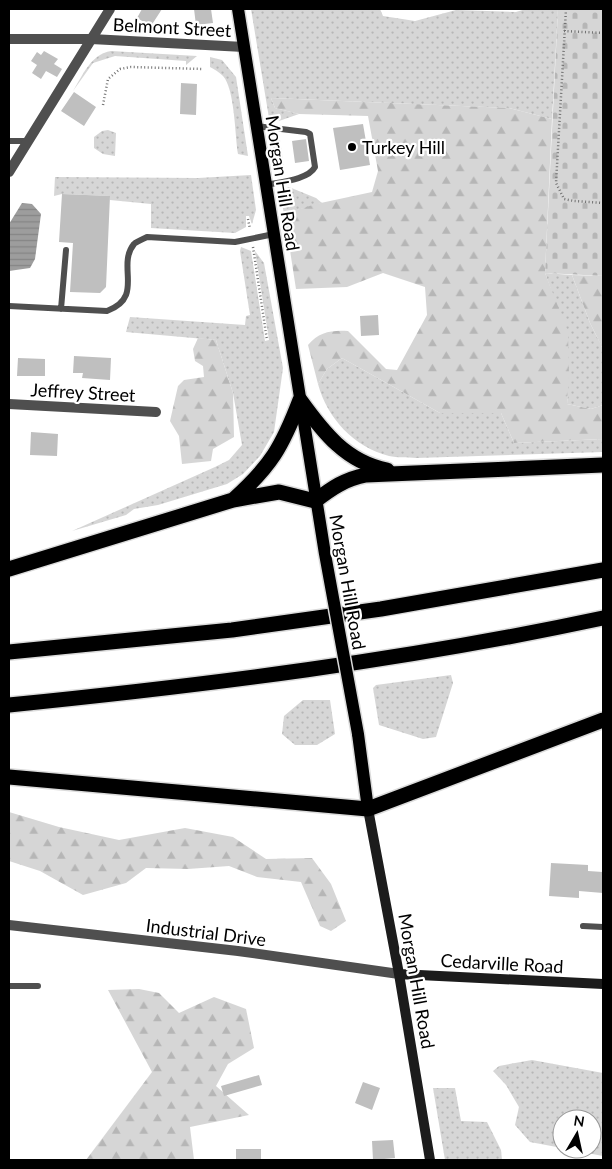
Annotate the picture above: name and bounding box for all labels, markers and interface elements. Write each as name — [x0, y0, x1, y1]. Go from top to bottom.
street label: Belmont Street — [112, 13, 232, 41]
street label: Morgan Hill Road — [261, 114, 305, 252]
place label: Turkey Hill — [362, 136, 445, 158]
marker: Turkey Hill — [346, 141, 358, 153]
street label: Jeffrey Street — [30, 378, 137, 406]
street label: Morgan Hill Road — [325, 513, 371, 651]
street label: Morgan Hill Road — [394, 912, 440, 1050]
street label: Industrial Drive — [145, 914, 267, 950]
street label: Cedarville Road — [440, 949, 564, 977]
north arrow — [552, 1109, 602, 1159]
text: N — [572, 1111, 586, 1130]

